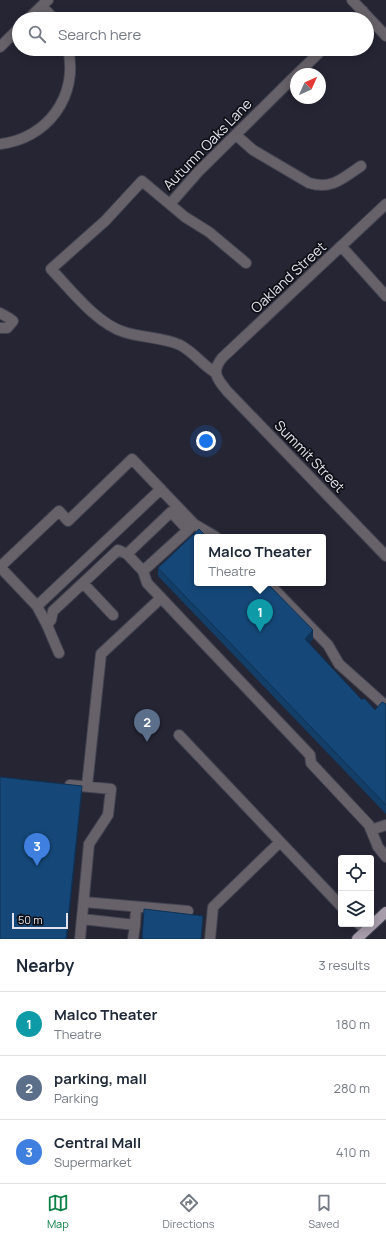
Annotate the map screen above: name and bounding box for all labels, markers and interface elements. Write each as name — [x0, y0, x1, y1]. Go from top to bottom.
search box — [12, 12, 374, 56]
icon: search — [26, 23, 48, 45]
text: Search here — [58, 24, 141, 45]
north arrow — [290, 68, 326, 104]
street label: Autumn Oaks Lane — [158, 94, 256, 194]
street label: Oakland Street — [246, 237, 330, 317]
street label: Summit Street — [271, 416, 350, 497]
your location — [196, 431, 216, 451]
popup — [194, 534, 326, 586]
text: Malco Theater — [208, 541, 312, 562]
text: Theatre — [208, 562, 256, 580]
pin: 1 — [247, 599, 273, 632]
pin: 2 — [134, 709, 160, 742]
pin: 3 — [24, 833, 50, 866]
map controls — [338, 855, 374, 927]
button: locate — [338, 855, 374, 891]
button: layers — [338, 891, 374, 927]
scale bar — [12, 911, 68, 930]
text: 50 m — [18, 912, 43, 927]
text: Nearby — [16, 954, 74, 977]
text: 3 results — [318, 956, 370, 974]
text: Malco Theater — [54, 1004, 157, 1025]
text: 1 — [26, 1015, 32, 1033]
text: 180 m — [336, 1015, 370, 1033]
text: Theatre — [54, 1025, 102, 1043]
text: parking, mall — [54, 1068, 147, 1089]
text: 2 — [25, 1079, 33, 1097]
text: 280 m — [333, 1079, 370, 1097]
text: Parking — [54, 1089, 98, 1107]
text: Central Mall — [54, 1132, 141, 1153]
text: 3 — [25, 1143, 33, 1161]
text: 410 m — [336, 1143, 370, 1161]
text: Supermarket — [54, 1153, 132, 1171]
tab: Map — [47, 1192, 69, 1231]
tab: Directions — [162, 1192, 215, 1231]
tab: Saved — [308, 1192, 339, 1231]

